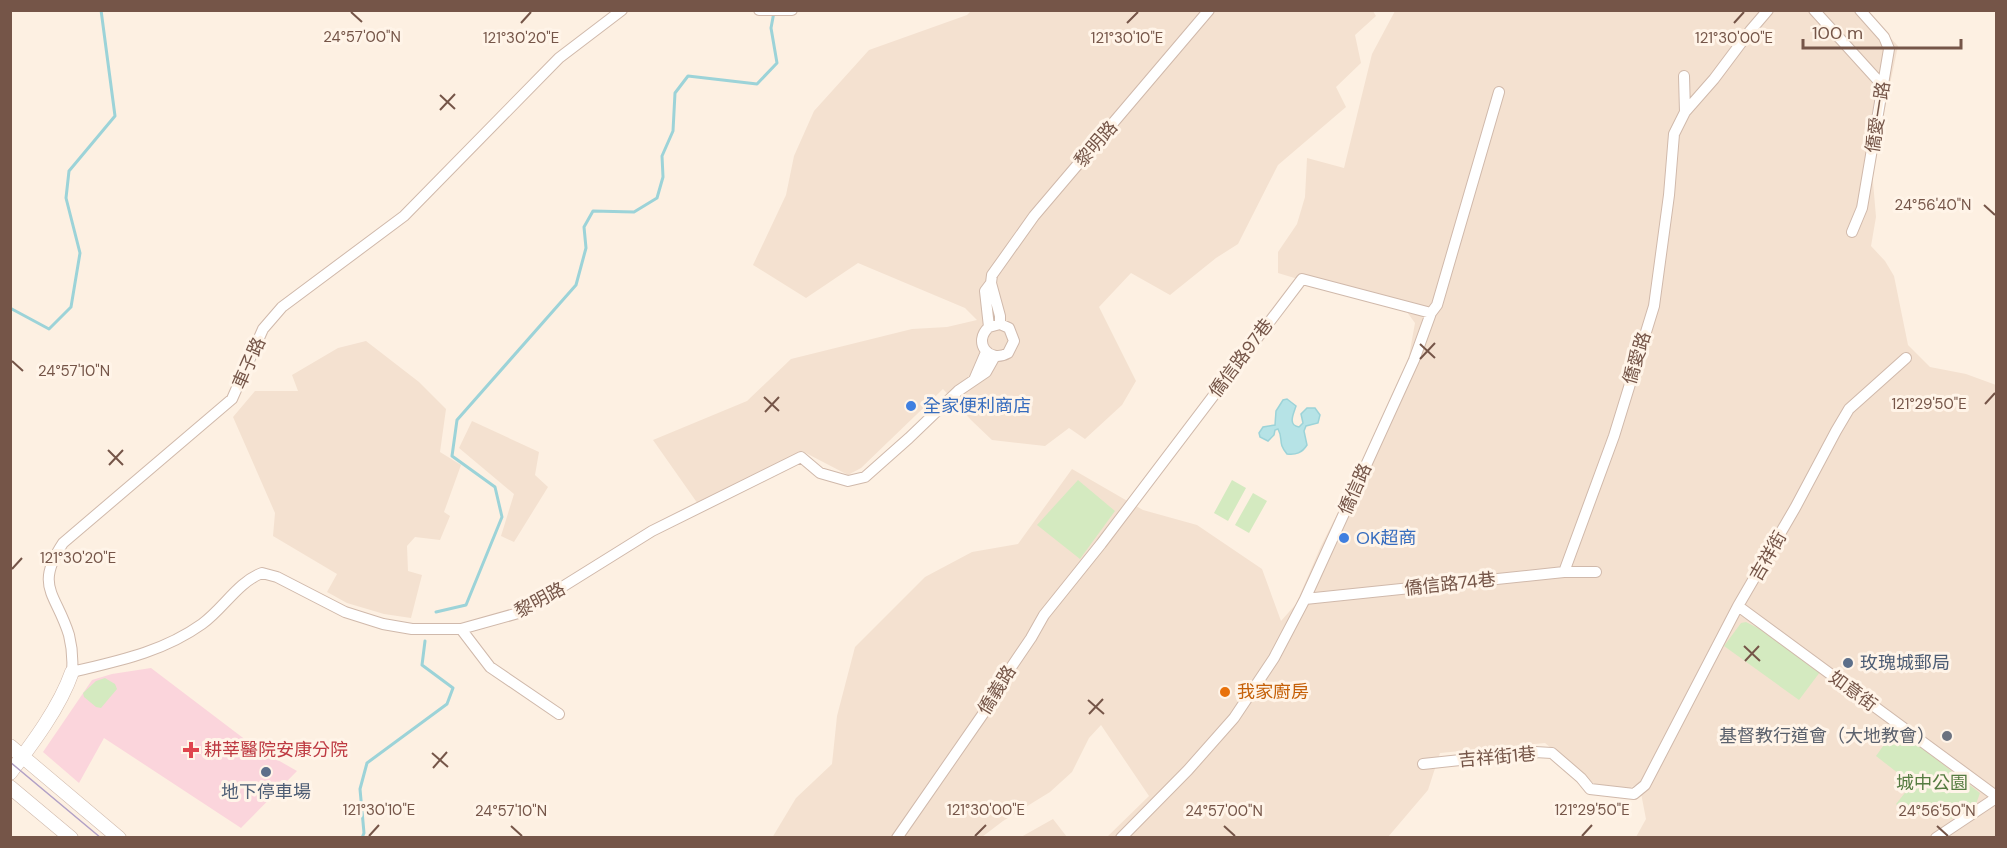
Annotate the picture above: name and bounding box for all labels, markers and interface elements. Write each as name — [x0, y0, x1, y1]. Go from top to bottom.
scale bar — [1803, 12, 1960, 50]
text: 100 m — [1812, 21, 1863, 45]
text: 24°57'00"N — [323, 27, 401, 47]
text: 121°30'20"E — [483, 28, 559, 48]
text: 121°30'10"E — [1091, 28, 1163, 48]
text: 121°30'00"E — [1695, 28, 1773, 48]
street label: 僑愛一路 — [1861, 80, 1895, 154]
street label: 黎明路 — [1069, 116, 1123, 172]
text: 24°56'40"N — [1895, 195, 1971, 215]
street label: 僑信路97巷 — [1204, 314, 1278, 402]
street label: 僑愛路 — [1618, 329, 1656, 387]
street label: 車子路 — [227, 333, 271, 393]
text: 24°57'10"N — [38, 361, 110, 381]
place label: 全家便利商店 — [923, 394, 1031, 418]
text: 121°29'50"E — [1891, 394, 1967, 414]
marker: 全家便利商店 — [904, 399, 918, 413]
street label: 僑信路 — [1333, 459, 1377, 519]
place label: OK超商 — [1356, 526, 1416, 550]
street label: 吉祥街 — [1744, 527, 1792, 585]
marker: OK超商 — [1337, 531, 1351, 545]
text: 121°30'20"E — [40, 548, 116, 568]
street label: 僑信路74巷 — [1403, 567, 1497, 601]
street label: 黎明路 — [511, 577, 569, 623]
place label: 玫瑰城郵局 — [1860, 651, 1950, 675]
marker: 玫瑰城郵局 — [1841, 656, 1855, 670]
street label: 僑義路 — [973, 661, 1021, 719]
street label: 如意街 — [1824, 665, 1882, 717]
place label: 我家廚房 — [1237, 680, 1309, 704]
marker: 我家廚房 — [1218, 685, 1232, 699]
place label: 基督教行道會（大地教會） — [1719, 724, 1935, 748]
marker: 基督教行道會（大地教會） — [1940, 729, 1954, 743]
place label: 耕莘醫院安康分院 — [204, 738, 348, 762]
marker: 耕莘醫院安康分院 — [182, 741, 200, 759]
street label: 吉祥街1巷 — [1457, 742, 1537, 772]
marker: 地下停車場 — [259, 765, 273, 779]
park label: 城中公園 — [1896, 771, 1968, 795]
place label: 地下停車場 — [221, 780, 311, 804]
text: 121°30'10"E — [343, 800, 415, 820]
text: 121°30'00"E — [947, 800, 1025, 820]
text: 121°29'50"E — [1554, 800, 1630, 820]
text: 24°57'10"N — [475, 801, 547, 821]
text: 24°57'00"N — [1185, 801, 1263, 821]
text: 24°56'50"N — [1898, 801, 1976, 821]

